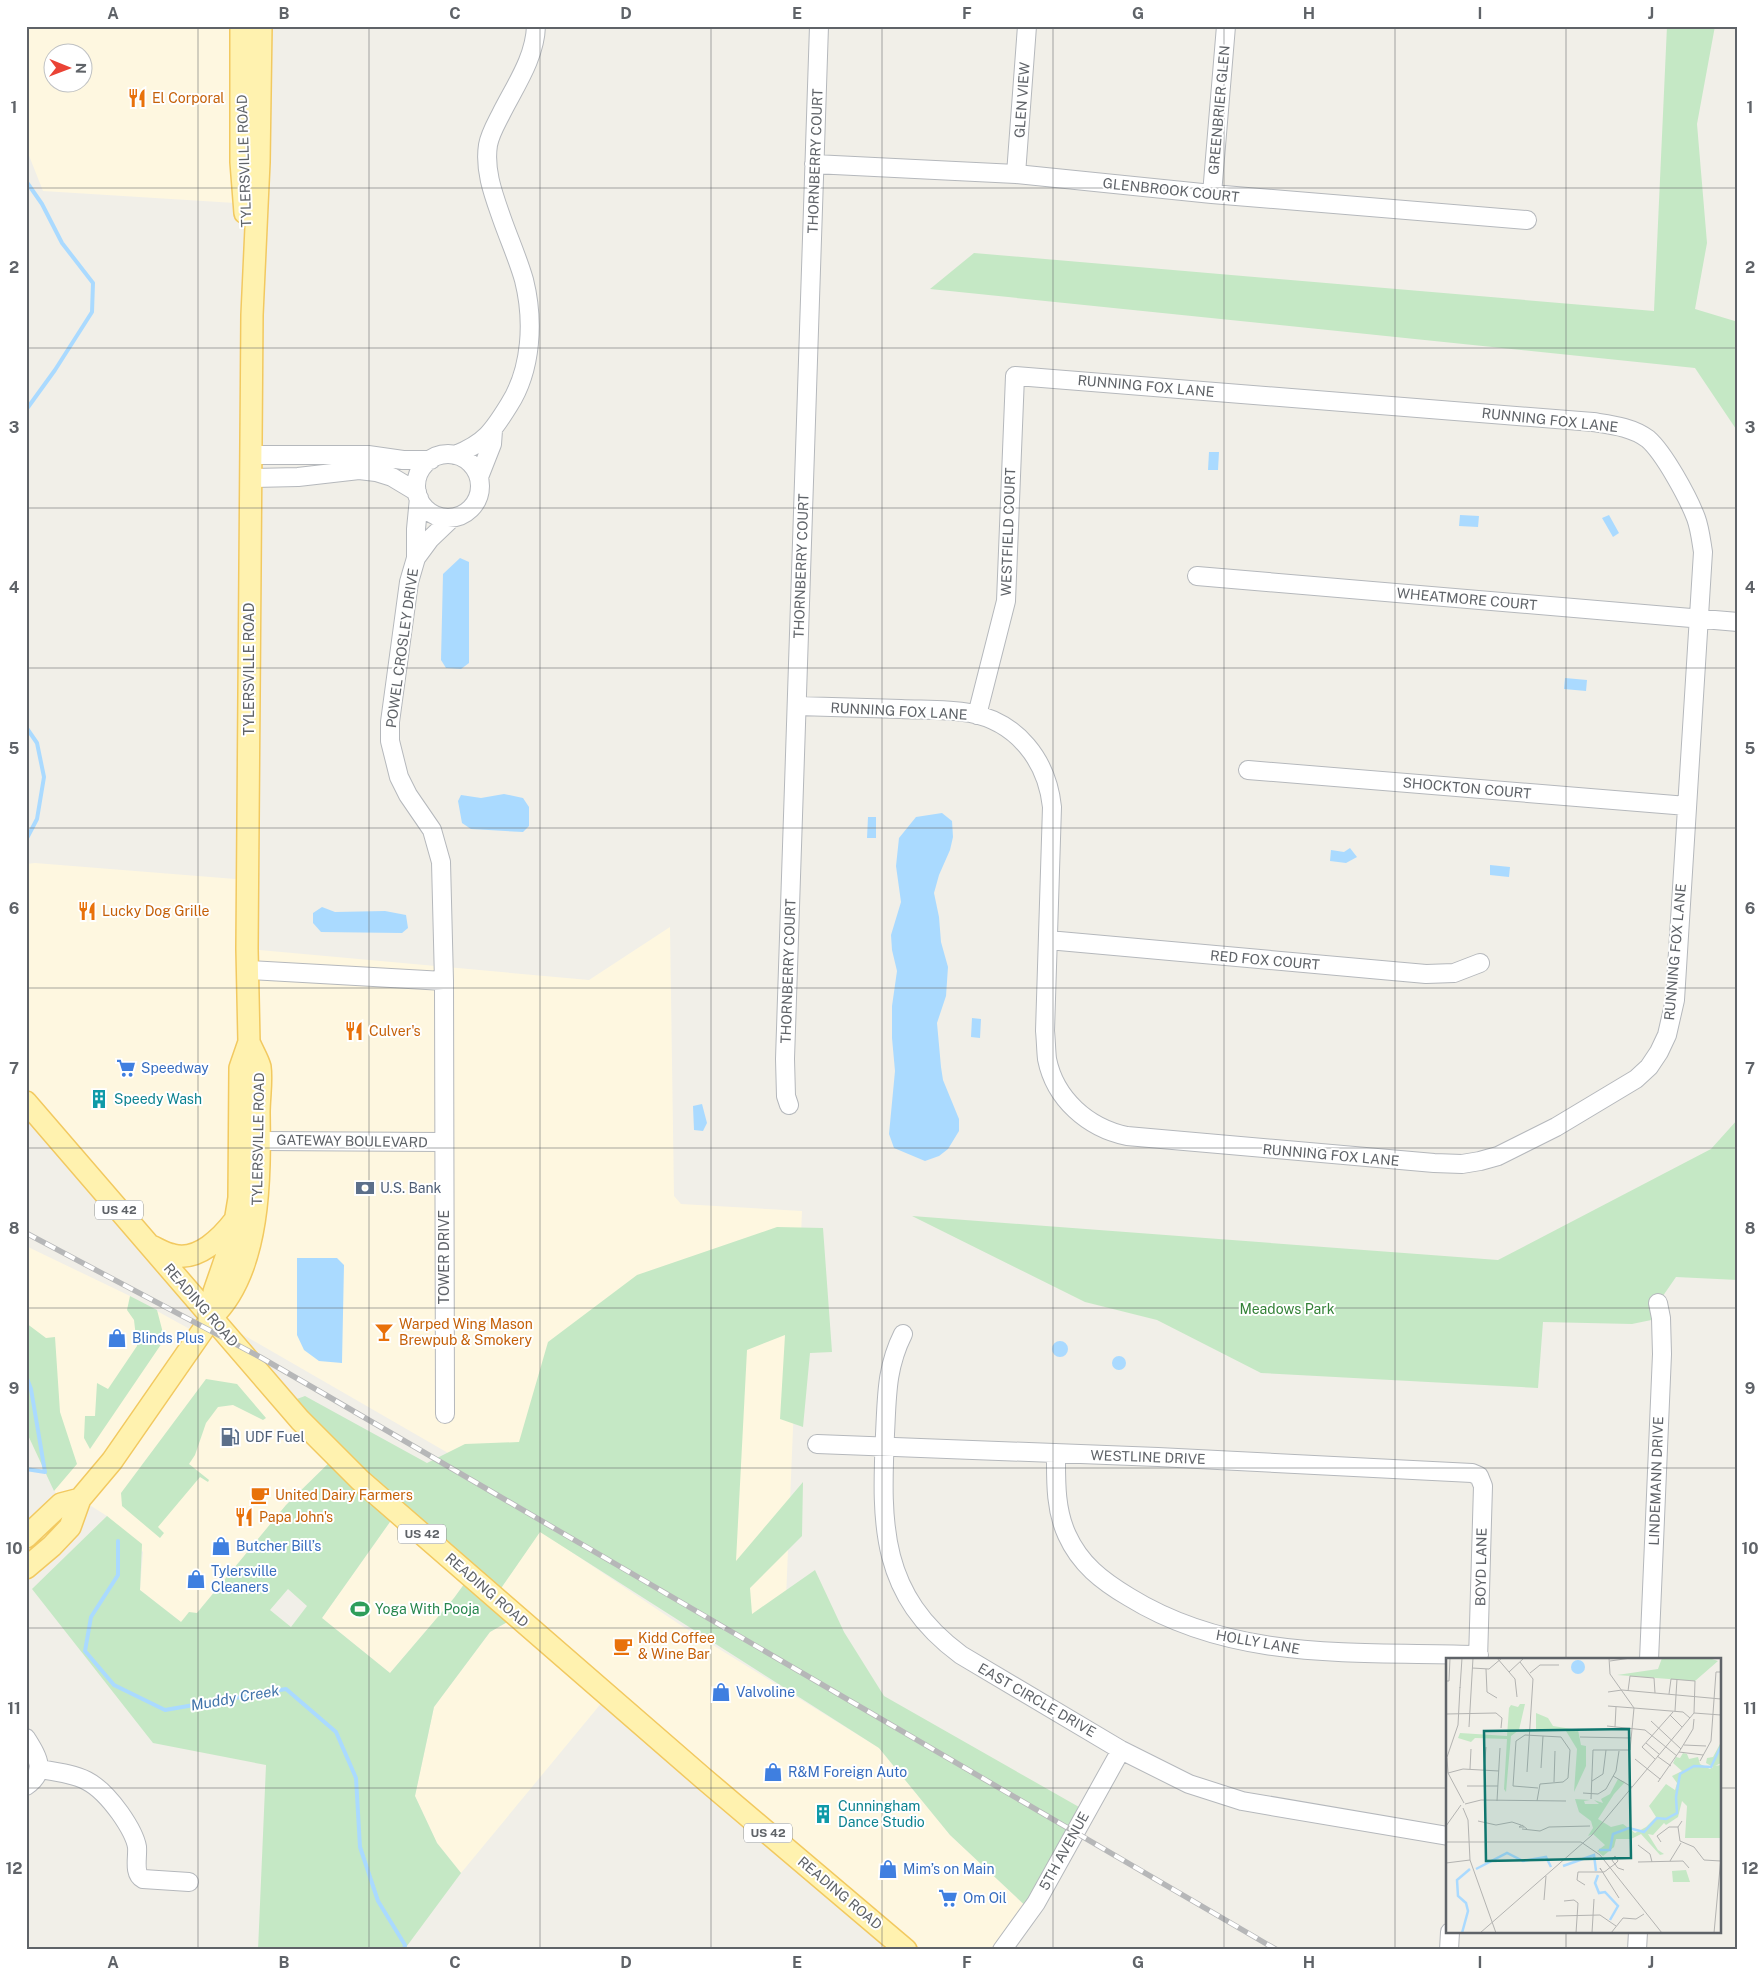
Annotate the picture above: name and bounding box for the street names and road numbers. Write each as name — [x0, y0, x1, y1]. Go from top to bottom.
street label: GREENBRIER GLEN — [1205, 44, 1233, 176]
street label: GLEN VIEW — [1011, 61, 1033, 139]
street label: THORNBERRY COURT — [804, 88, 826, 234]
street label: TYLERSVILLE ROAD — [234, 94, 254, 228]
street label: GLENBROOK COURT — [1102, 175, 1240, 205]
street label: RUNNING FOX LANE — [1077, 372, 1215, 400]
street label: RUNNING FOX LANE — [1481, 405, 1619, 435]
street label: WESTFIELD COURT — [998, 467, 1018, 597]
street label: THORNBERRY COURT — [790, 493, 812, 639]
street label: POWEL CROSLEY DRIVE — [383, 567, 421, 729]
street label: WHEATMORE COURT — [1396, 585, 1538, 613]
street label: TYLERSVILLE ROAD — [241, 603, 257, 736]
street label: RUNNING FOX LANE — [830, 699, 968, 723]
street label: SHOCKTON COURT — [1402, 774, 1532, 802]
street label: RUNNING FOX LANE — [1661, 883, 1689, 1021]
street label: THORNBERRY COURT — [777, 898, 799, 1044]
street label: RED FOX COURT — [1210, 947, 1320, 973]
street label: TYLERSVILLE ROAD — [249, 1072, 267, 1206]
street label: GATEWAY BOULEVARD — [276, 1132, 428, 1150]
street label: RUNNING FOX LANE — [1262, 1141, 1400, 1169]
road number: US 42 — [95, 1200, 143, 1220]
street label: TOWER DRIVE — [436, 1210, 452, 1304]
street label: READING ROAD — [161, 1260, 241, 1350]
street label: LINDEMANN DRIVE — [1646, 1416, 1666, 1546]
street label: WESTLINE DRIVE — [1090, 1447, 1206, 1467]
road number: US 42 — [398, 1525, 446, 1544]
street label: BOYD LANE — [1472, 1528, 1490, 1606]
street label: READING ROAD — [442, 1550, 532, 1630]
street label: HOLLY LANE — [1215, 1627, 1301, 1657]
street label: EAST CIRCLE DRIVE — [975, 1660, 1099, 1740]
street label: 5TH AVENUE — [1036, 1809, 1092, 1893]
road number: US 42 — [744, 1824, 792, 1842]
street label: READING ROAD — [795, 1853, 885, 1933]

